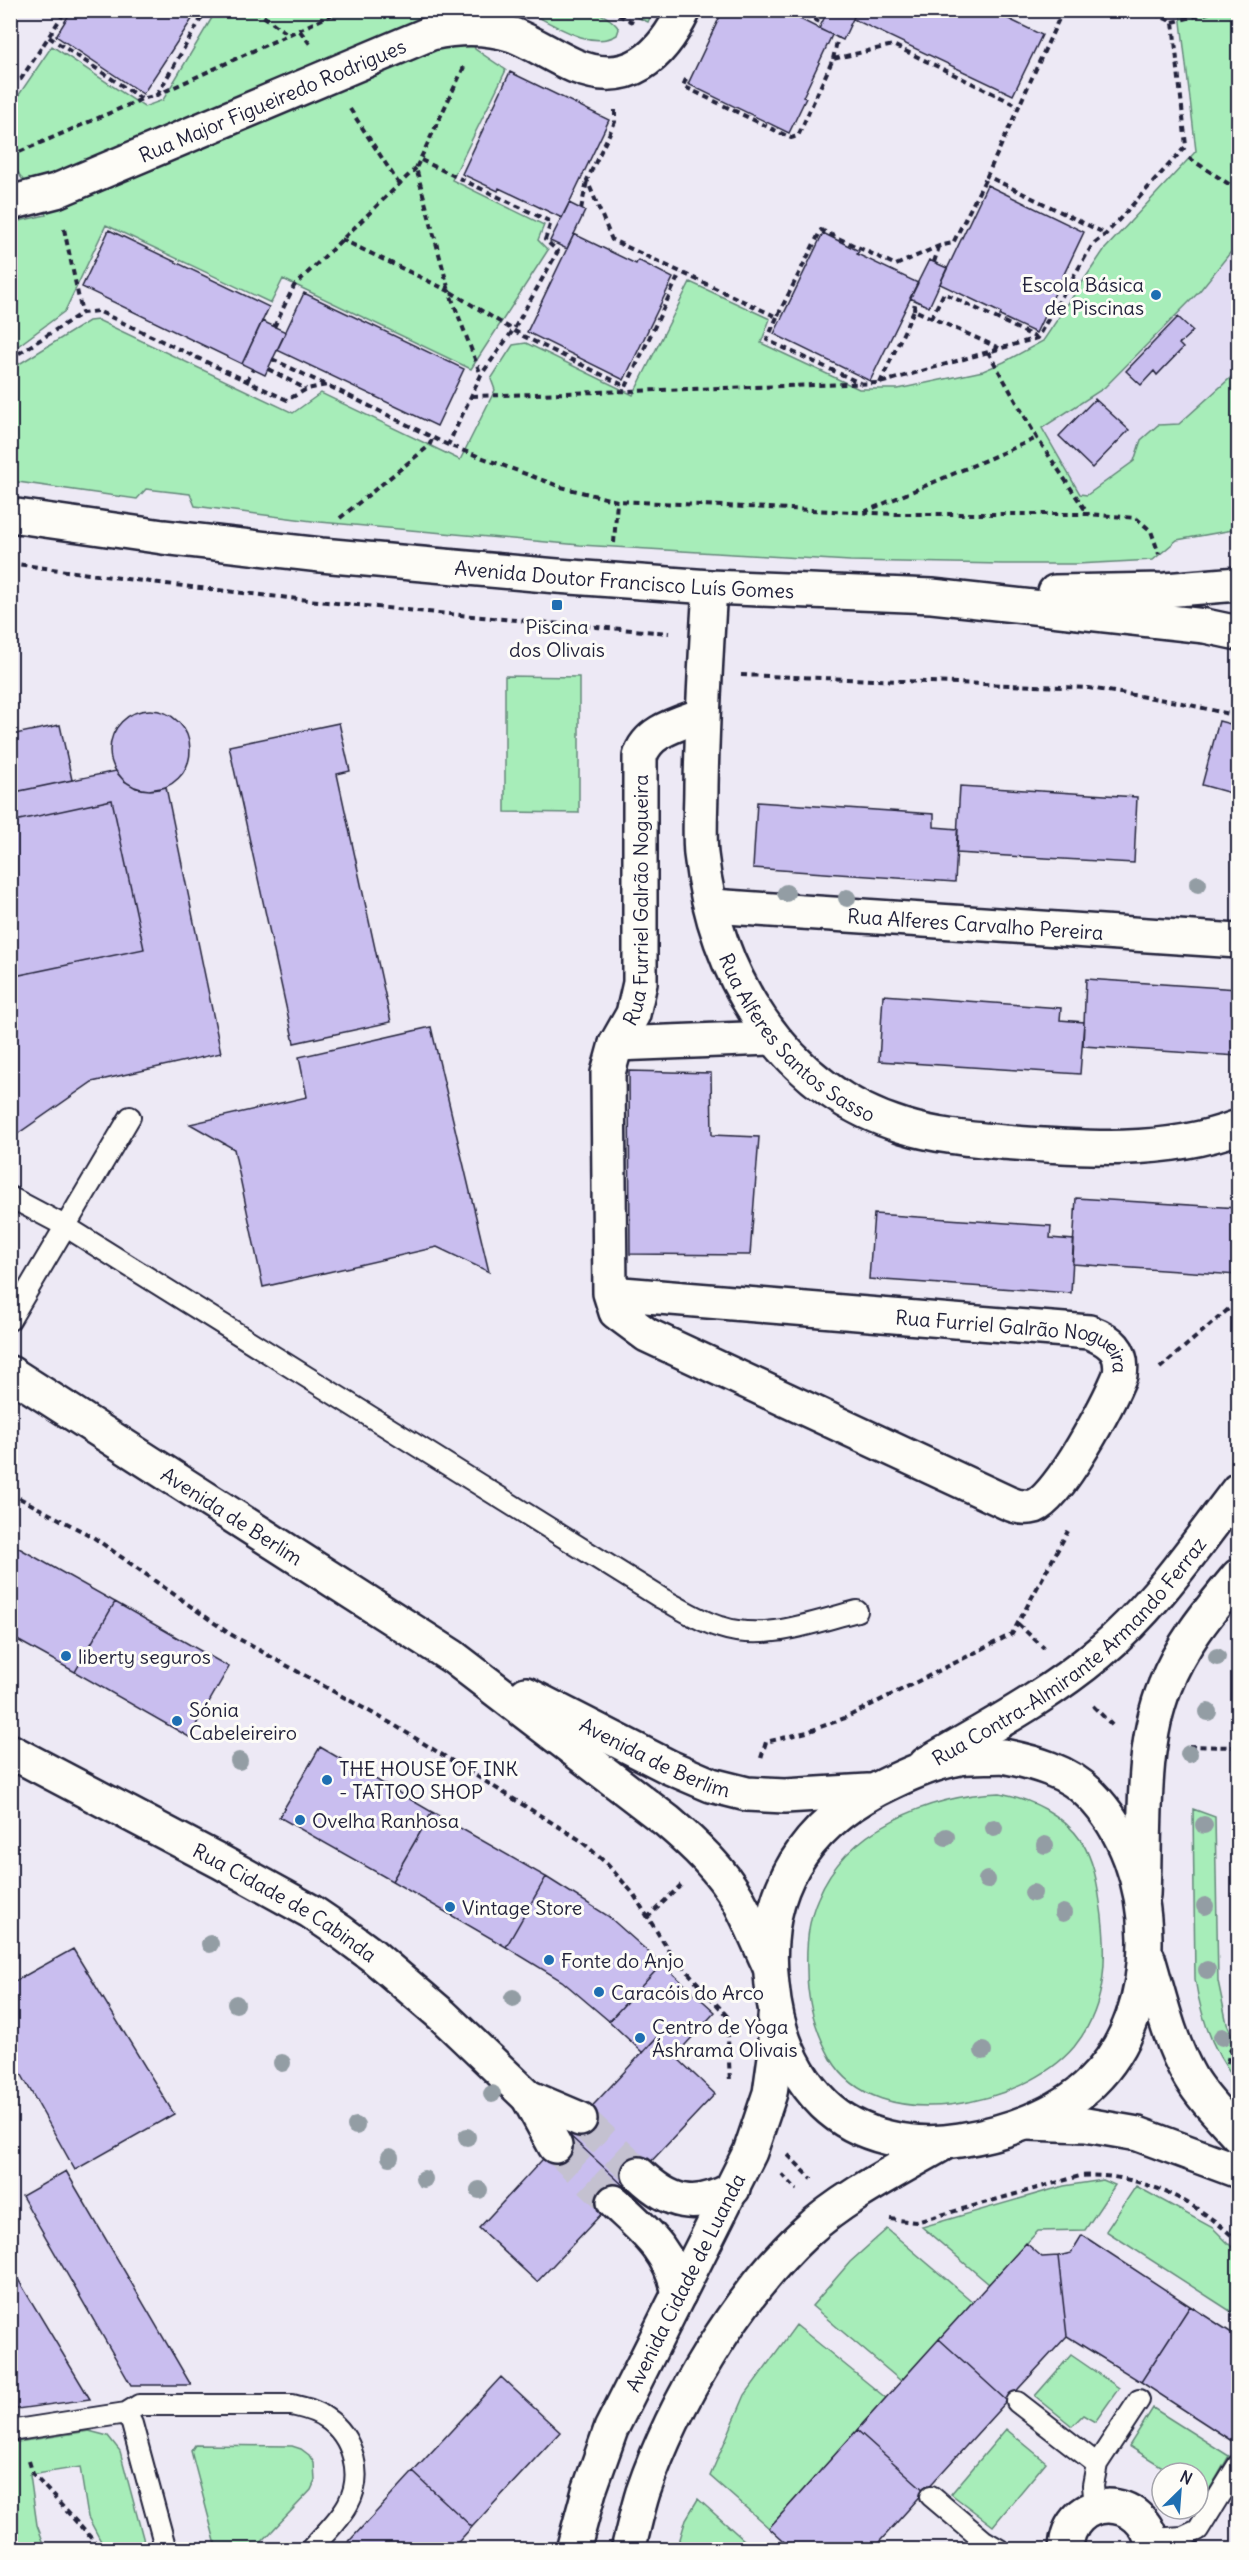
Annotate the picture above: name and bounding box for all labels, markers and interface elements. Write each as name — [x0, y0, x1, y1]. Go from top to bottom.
street label: Rua Major Figueiredo Rodrigues — [135, 33, 409, 167]
place label: Escola Básica de Piscinas — [1022, 272, 1144, 320]
marker: Escola Básica de Piscinas — [1149, 288, 1163, 302]
street label: Avenida Doutor Francisco Luís Gomes — [454, 554, 795, 603]
marker: Piscina dos Olivais — [550, 598, 564, 612]
place label: Piscina dos Olivais — [509, 614, 605, 662]
street label: Rua Furriel Galrão Nogueira — [617, 774, 653, 1030]
street label: Rua Alferes Carvalho Pereira — [847, 903, 1104, 945]
street label: Rua Alferes Santos Sasso — [714, 949, 879, 1127]
street label: Rua Furriel Galrão Nogueira — [894, 1304, 1133, 1373]
street label: Avenida de Berlim — [157, 1461, 308, 1570]
street label: Rua Contra-Almirante Armando Ferraz — [927, 1532, 1211, 1770]
place label: liberty seguros — [78, 1644, 211, 1669]
marker: liberty seguros — [59, 1649, 73, 1663]
place label: Sónia Cabeleireiro — [189, 1697, 297, 1745]
street label: Avenida de Berlim — [576, 1711, 733, 1802]
marker: Sónia Cabeleireiro — [170, 1714, 184, 1728]
place label: THE HOUSE OF INK - TATTOO SHOP — [339, 1756, 519, 1804]
marker: THE HOUSE OF INK - TATTOO SHOP — [320, 1773, 334, 1787]
place label: Ovelha Ranhosa — [312, 1808, 459, 1833]
marker: Ovelha Ranhosa — [293, 1813, 307, 1827]
street label: Rua Cidade de Cabinda — [189, 1837, 382, 1967]
place label: Vintage Store — [462, 1895, 582, 1920]
marker: Vintage Store — [443, 1900, 457, 1914]
place label: Fonte do Anjo — [561, 1948, 684, 1973]
marker: Fonte do Anjo — [542, 1953, 556, 1967]
place label: Caracóis do Arco — [611, 1980, 764, 2005]
marker: Caracóis do Arco — [592, 1985, 606, 1999]
place label: Centro de Yoga Áshrama Olivais — [652, 2014, 798, 2062]
marker: Centro de Yoga Áshrama Olivais — [633, 2031, 647, 2045]
street label: Avenida Cidade de Luanda — [619, 2169, 750, 2396]
north arrow — [1150, 2461, 1210, 2521]
text: N — [1177, 2466, 1196, 2489]

